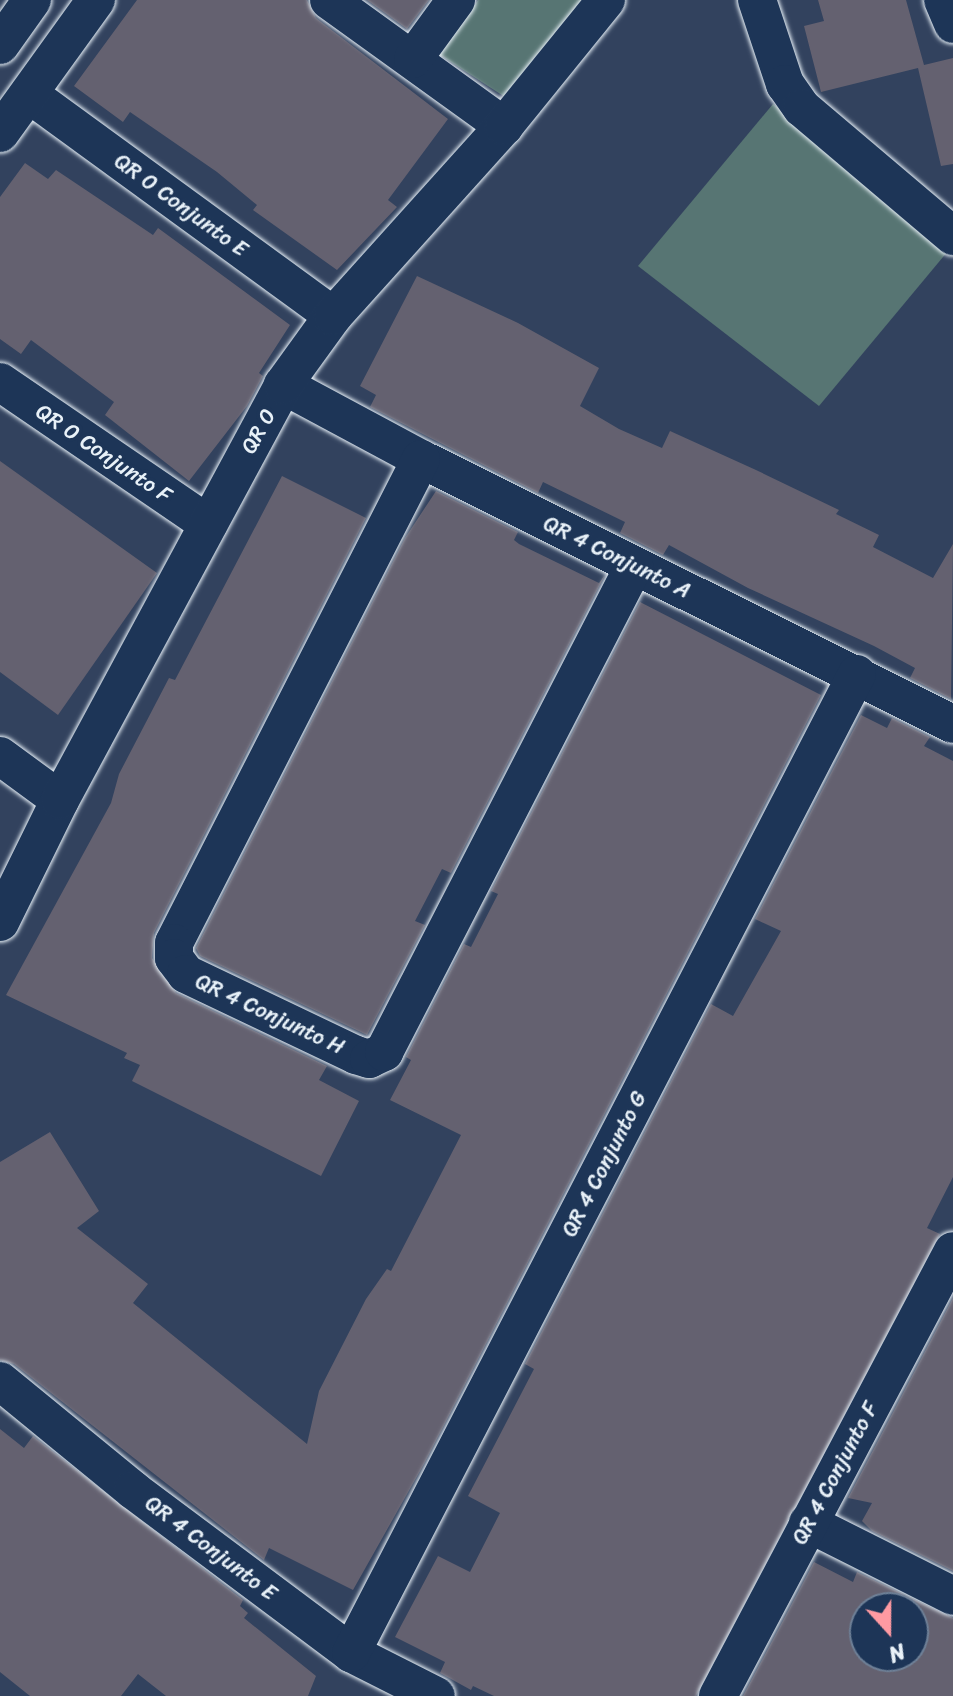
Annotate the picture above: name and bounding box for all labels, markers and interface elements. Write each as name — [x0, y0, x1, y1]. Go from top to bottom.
street label: QR 0 Conjunto E — [109, 148, 253, 262]
street label: QR 0 Conjunto F — [31, 398, 177, 508]
street label: QR 0 — [235, 404, 281, 458]
street label: QR 4 Conjunto A — [539, 510, 695, 604]
street label: QR 4 Conjunto H — [191, 968, 349, 1060]
street label: QR 4 Conjunto G — [556, 1087, 652, 1241]
street label: QR 4 Conjunto F — [786, 1397, 884, 1549]
street label: QR 4 Conjunto E — [140, 1490, 282, 1606]
north arrow — [849, 1592, 929, 1672]
text: N — [883, 1632, 911, 1674]

